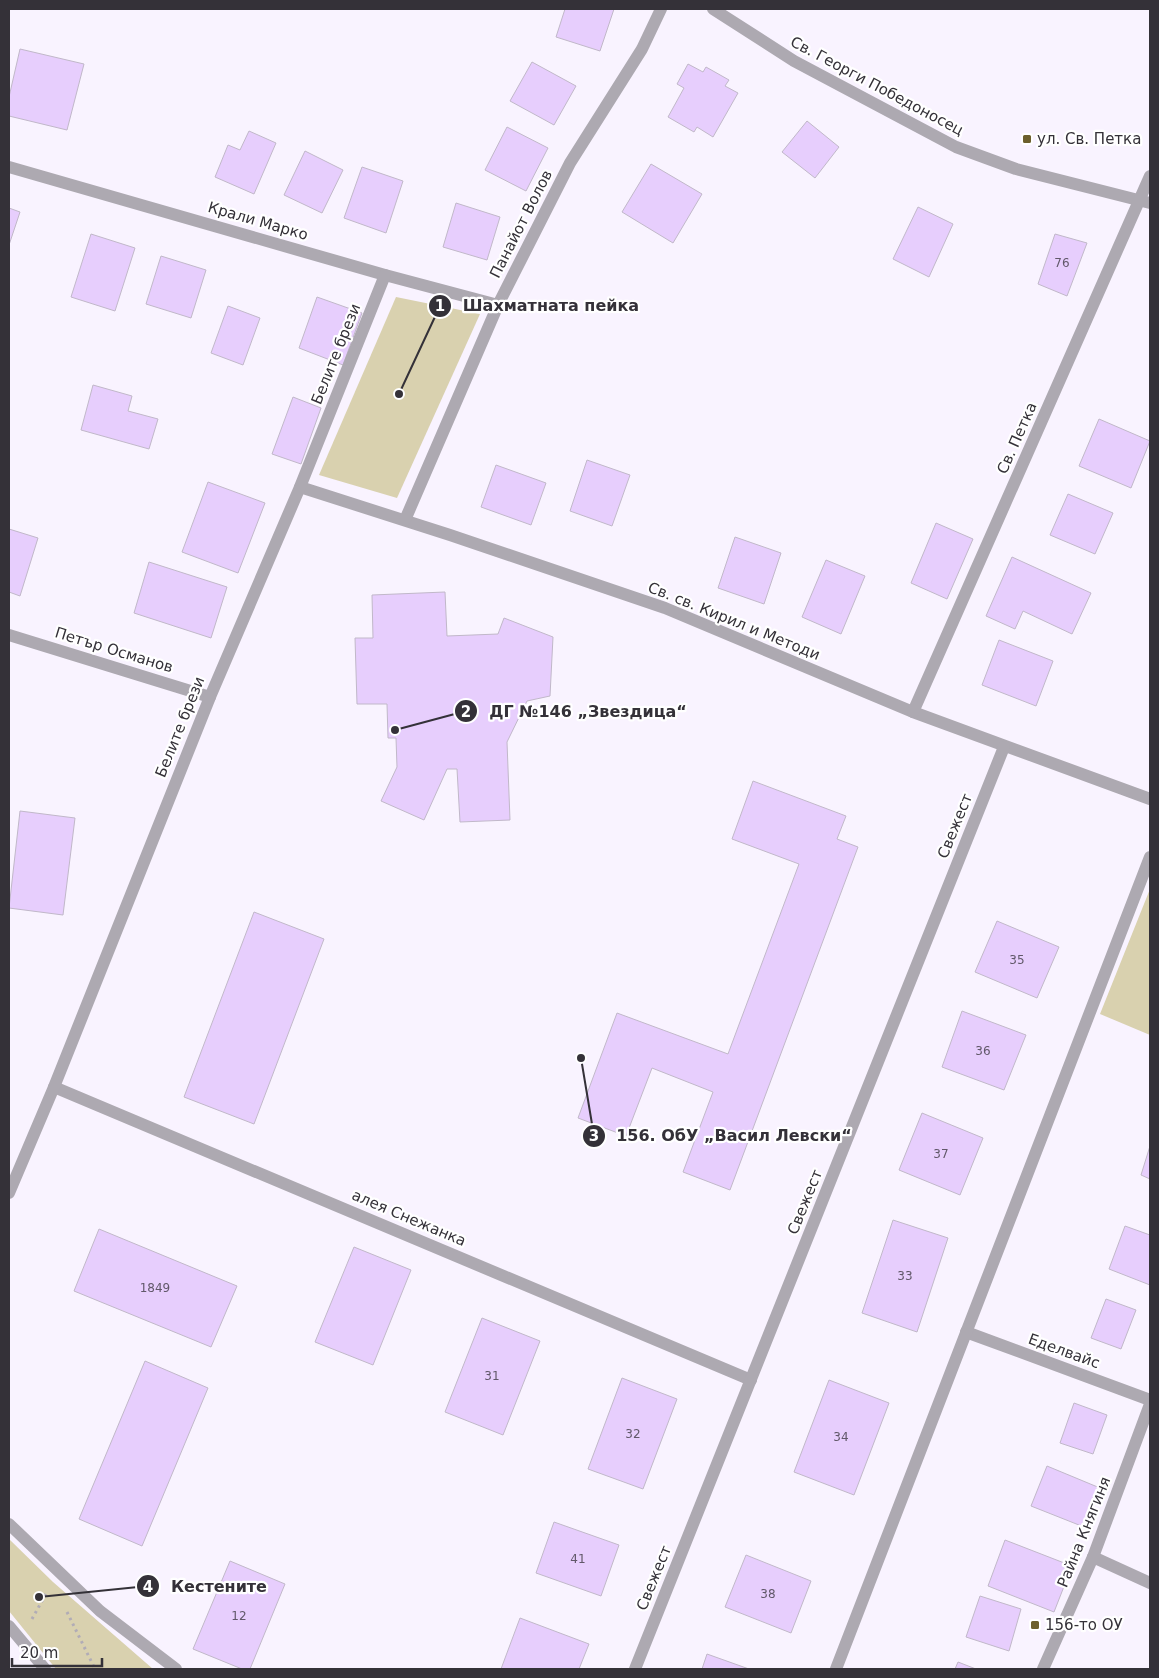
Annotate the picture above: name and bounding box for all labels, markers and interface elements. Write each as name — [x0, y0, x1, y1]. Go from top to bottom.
street label: Св. Георги Победоносец — [787, 33, 967, 139]
place label: ул. Св. Петка — [1037, 130, 1141, 148]
marker: ул. Св. Петка — [1021, 133, 1033, 145]
street label: Панайот Волов — [486, 167, 556, 281]
street label: Крали Марко — [206, 198, 310, 244]
house number: 76 — [1054, 256, 1070, 270]
callout: Шахматната пейка — [428, 290, 649, 321]
text: Шахматната пейка — [463, 296, 639, 315]
text: 1 — [435, 297, 445, 315]
street label: Белите брези — [308, 301, 364, 407]
street label: Св. Петка — [993, 399, 1041, 477]
street label: Св. св. Кирил и Методи — [645, 578, 823, 664]
street label: Петър Османов — [53, 623, 175, 677]
street label: Белите брези — [152, 674, 208, 780]
callout: ДГ №146 „Звездица“ — [454, 696, 697, 727]
text: ДГ №146 „Звездица“ — [489, 702, 687, 721]
text: 2 — [461, 703, 471, 721]
street label: Свежест — [934, 791, 976, 861]
house number: 35 — [1009, 953, 1025, 967]
house number: 36 — [975, 1044, 991, 1058]
callout: 156. ОбУ „Васил Левски“ — [582, 1120, 862, 1151]
text: 156. ОбУ „Васил Левски“ — [616, 1126, 852, 1145]
text: 3 — [589, 1127, 599, 1145]
house number: 37 — [933, 1147, 949, 1161]
street label: Свежест — [784, 1167, 826, 1237]
street label: алея Снежанка — [349, 1186, 469, 1250]
house number: 33 — [897, 1269, 913, 1283]
house number: 1849 — [140, 1281, 170, 1295]
street label: Еделвайс — [1026, 1330, 1102, 1372]
house number: 31 — [484, 1369, 500, 1383]
house number: 32 — [625, 1427, 641, 1441]
house number: 34 — [833, 1430, 849, 1444]
street label: Райна Княгиня — [1054, 1474, 1114, 1590]
street label: Свежест — [633, 1543, 675, 1613]
house number: 41 — [570, 1552, 586, 1566]
callout: Кестените — [136, 1571, 277, 1602]
text: Кестените — [171, 1577, 267, 1596]
text: 4 — [143, 1578, 153, 1596]
house number: 38 — [760, 1587, 776, 1601]
house number: 12 — [231, 1609, 247, 1623]
place label: 156-то ОУ — [1045, 1616, 1123, 1634]
marker: 156-то ОУ — [1029, 1619, 1041, 1631]
scale bar — [12, 1636, 102, 1668]
text: 20 m — [20, 1644, 58, 1662]

